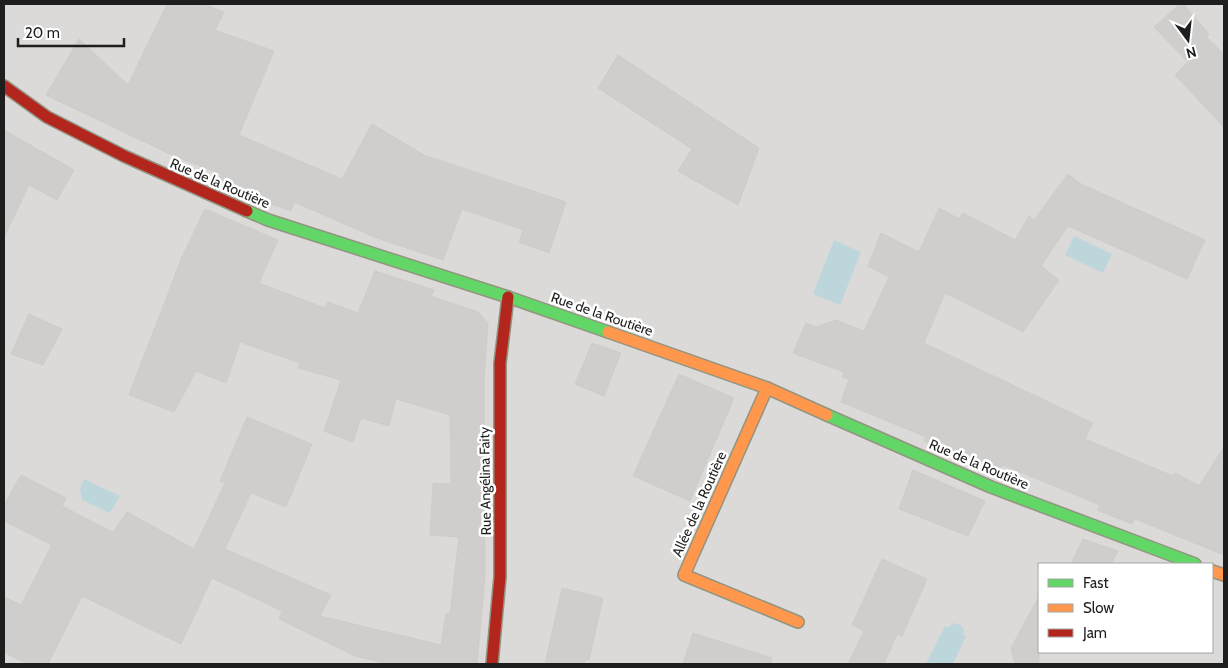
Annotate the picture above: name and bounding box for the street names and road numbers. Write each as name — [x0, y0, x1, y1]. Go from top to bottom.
street label: Rue de la Routière — [167, 154, 273, 212]
street label: Rue de la Routière — [549, 288, 655, 340]
street label: Rue Angélina Faity — [475, 427, 495, 535]
street label: Rue de la Routière — [926, 435, 1032, 493]
street label: Allée de la Routière — [668, 449, 730, 559]

